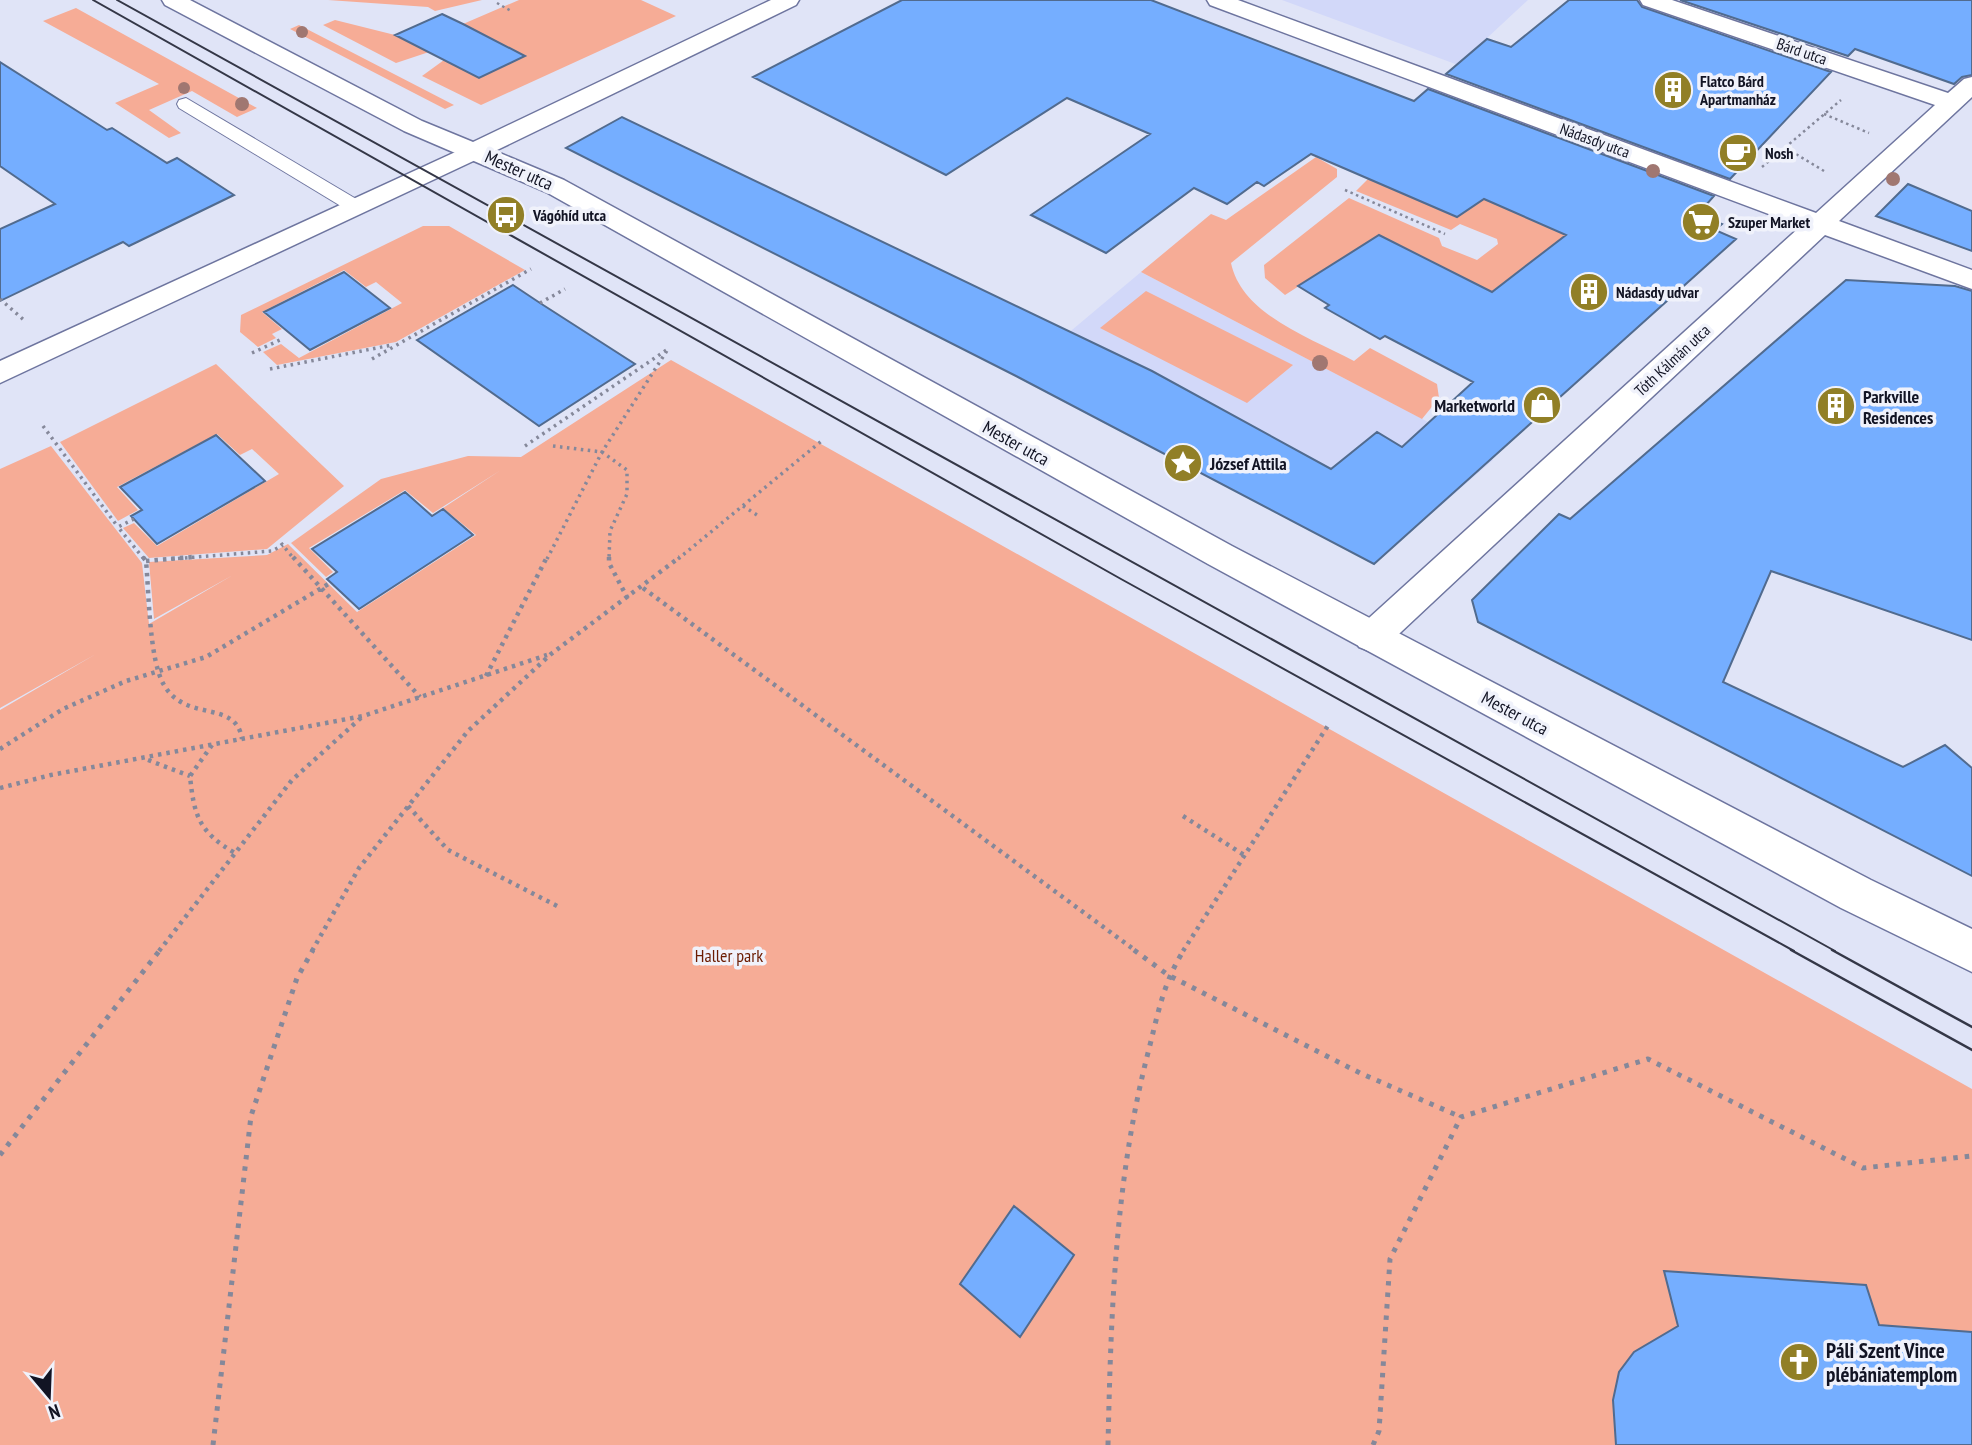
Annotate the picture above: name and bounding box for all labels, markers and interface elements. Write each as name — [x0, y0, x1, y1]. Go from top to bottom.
street label: Bárd utca — [1774, 33, 1830, 69]
building icon: Flatco Bárd Apartmanház — [1652, 69, 1694, 111]
place label: Flatco Bárd Apartmanház — [1699, 71, 1776, 109]
street label: Nádasdy utca — [1557, 118, 1633, 162]
cafe icon: Nosh — [1717, 132, 1759, 174]
place label: Nosh — [1765, 143, 1794, 163]
street label: Mester utca — [481, 145, 557, 195]
bus stop icon: Vágóhíd utca — [485, 194, 527, 236]
supermarket icon: Szuper Market — [1680, 201, 1722, 243]
place label: Vágóhíd utca — [532, 205, 607, 225]
place label: Szuper Market — [1728, 212, 1810, 232]
building icon: Nádasdy udvar — [1568, 271, 1610, 313]
place label: Nádasdy udvar — [1616, 282, 1699, 302]
street label: Tóth Kálmán utca — [1630, 320, 1714, 400]
shop icon: Marketworld — [1521, 384, 1563, 426]
building icon: Parkville Residences — [1815, 385, 1857, 427]
place label: Parkville Residences — [1863, 385, 1933, 429]
place label: Marketworld — [1434, 394, 1515, 417]
street label: Mester utca — [979, 415, 1053, 471]
place icon: József Attila — [1162, 442, 1204, 484]
place label: József Attila — [1209, 452, 1287, 475]
street label: Mester utca — [1478, 686, 1552, 740]
park label: Haller park — [695, 944, 763, 967]
place label: Páli Szent Vince plébániatemplom — [1826, 1337, 1957, 1388]
church icon: Páli Szent Vince plébániatemplom — [1778, 1341, 1820, 1383]
north arrow — [14, 1361, 84, 1431]
text: N — [46, 1399, 63, 1425]

